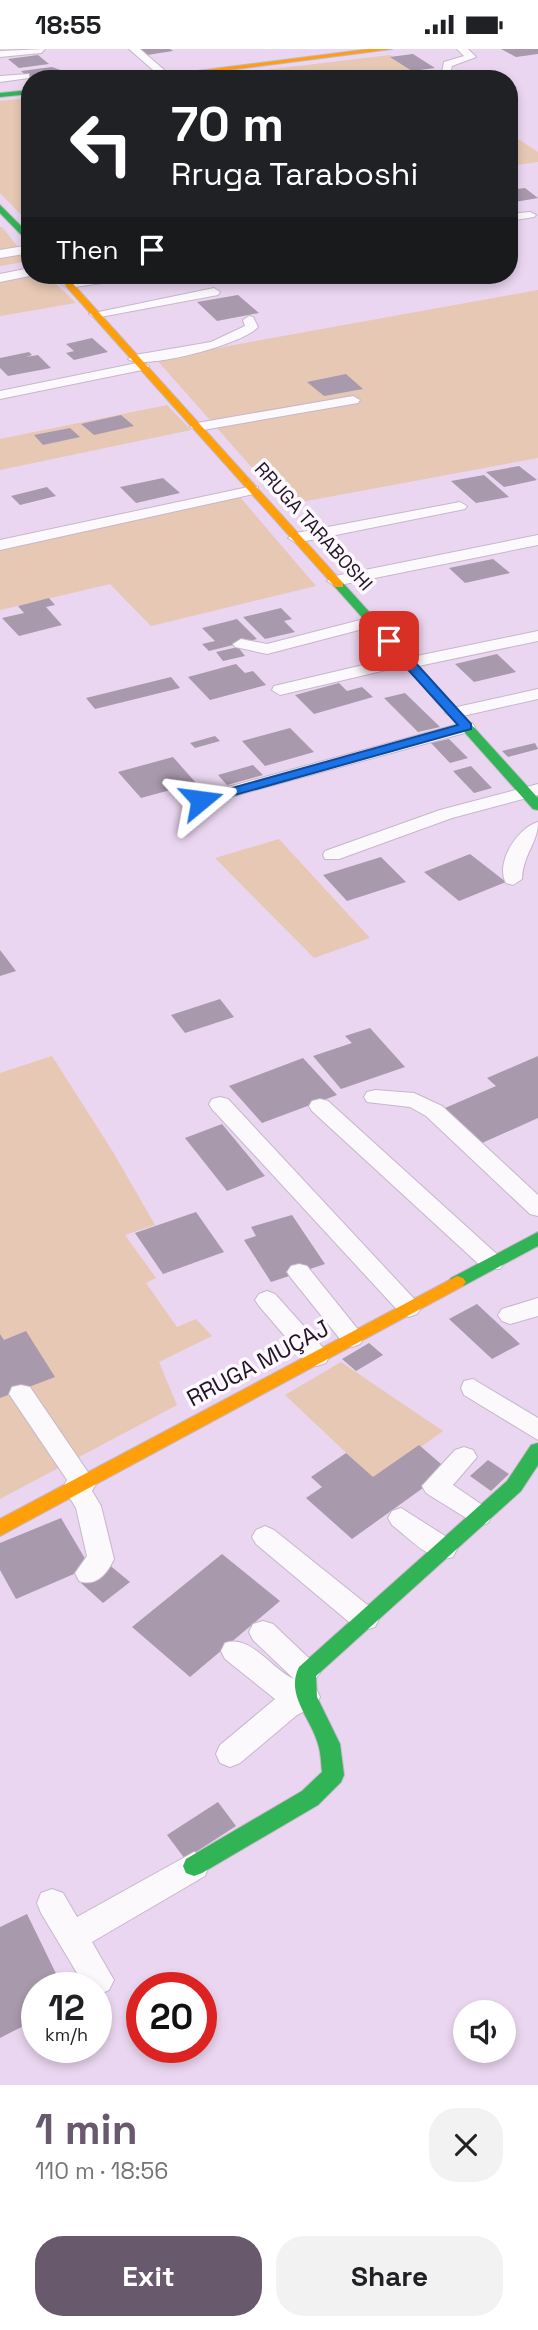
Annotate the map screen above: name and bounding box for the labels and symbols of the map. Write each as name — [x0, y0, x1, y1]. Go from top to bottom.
street label: RRUGA TARABOSHI — [249, 457, 378, 596]
pin — [359, 611, 419, 671]
position arrow — [164, 763, 238, 837]
street label: RRUGA MUÇAJ — [181, 1313, 335, 1413]
speed limit sign: 20 — [126, 1972, 217, 2063]

